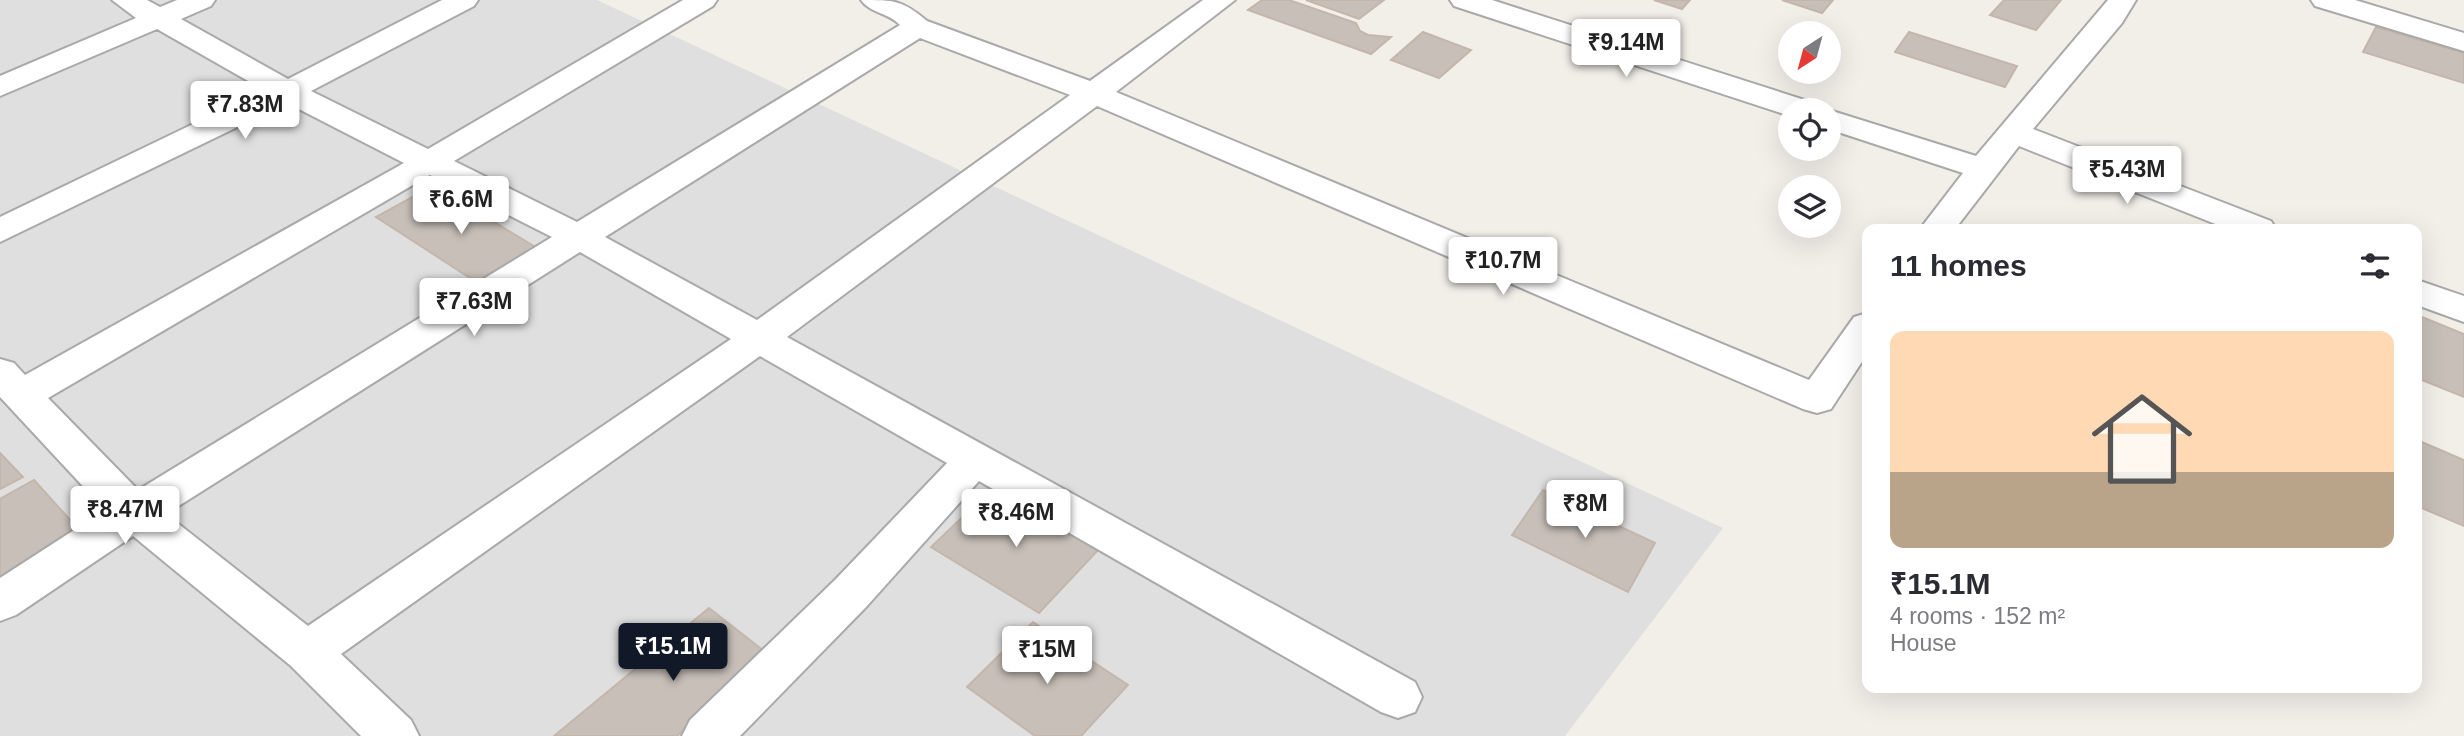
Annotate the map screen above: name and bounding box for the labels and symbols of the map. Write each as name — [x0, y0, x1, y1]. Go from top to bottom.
pin: ₹9.14M — [1569, 20, 1683, 79]
north arrow — [1778, 21, 1841, 84]
pin: ₹7.83M — [188, 82, 302, 141]
pin: ₹5.43M — [2070, 146, 2184, 206]
pin: ₹6.6M — [412, 176, 510, 236]
pin: ₹10.7M — [1446, 238, 1560, 297]
pin: ₹7.63M — [417, 278, 531, 338]
pin: ₹8M — [1551, 480, 1619, 540]
pin: ₹8.47M — [68, 486, 182, 546]
pin: ₹8.46M — [959, 490, 1073, 549]
pin: ₹15.1M — [616, 624, 730, 683]
pin: ₹15M — [1006, 626, 1088, 686]

